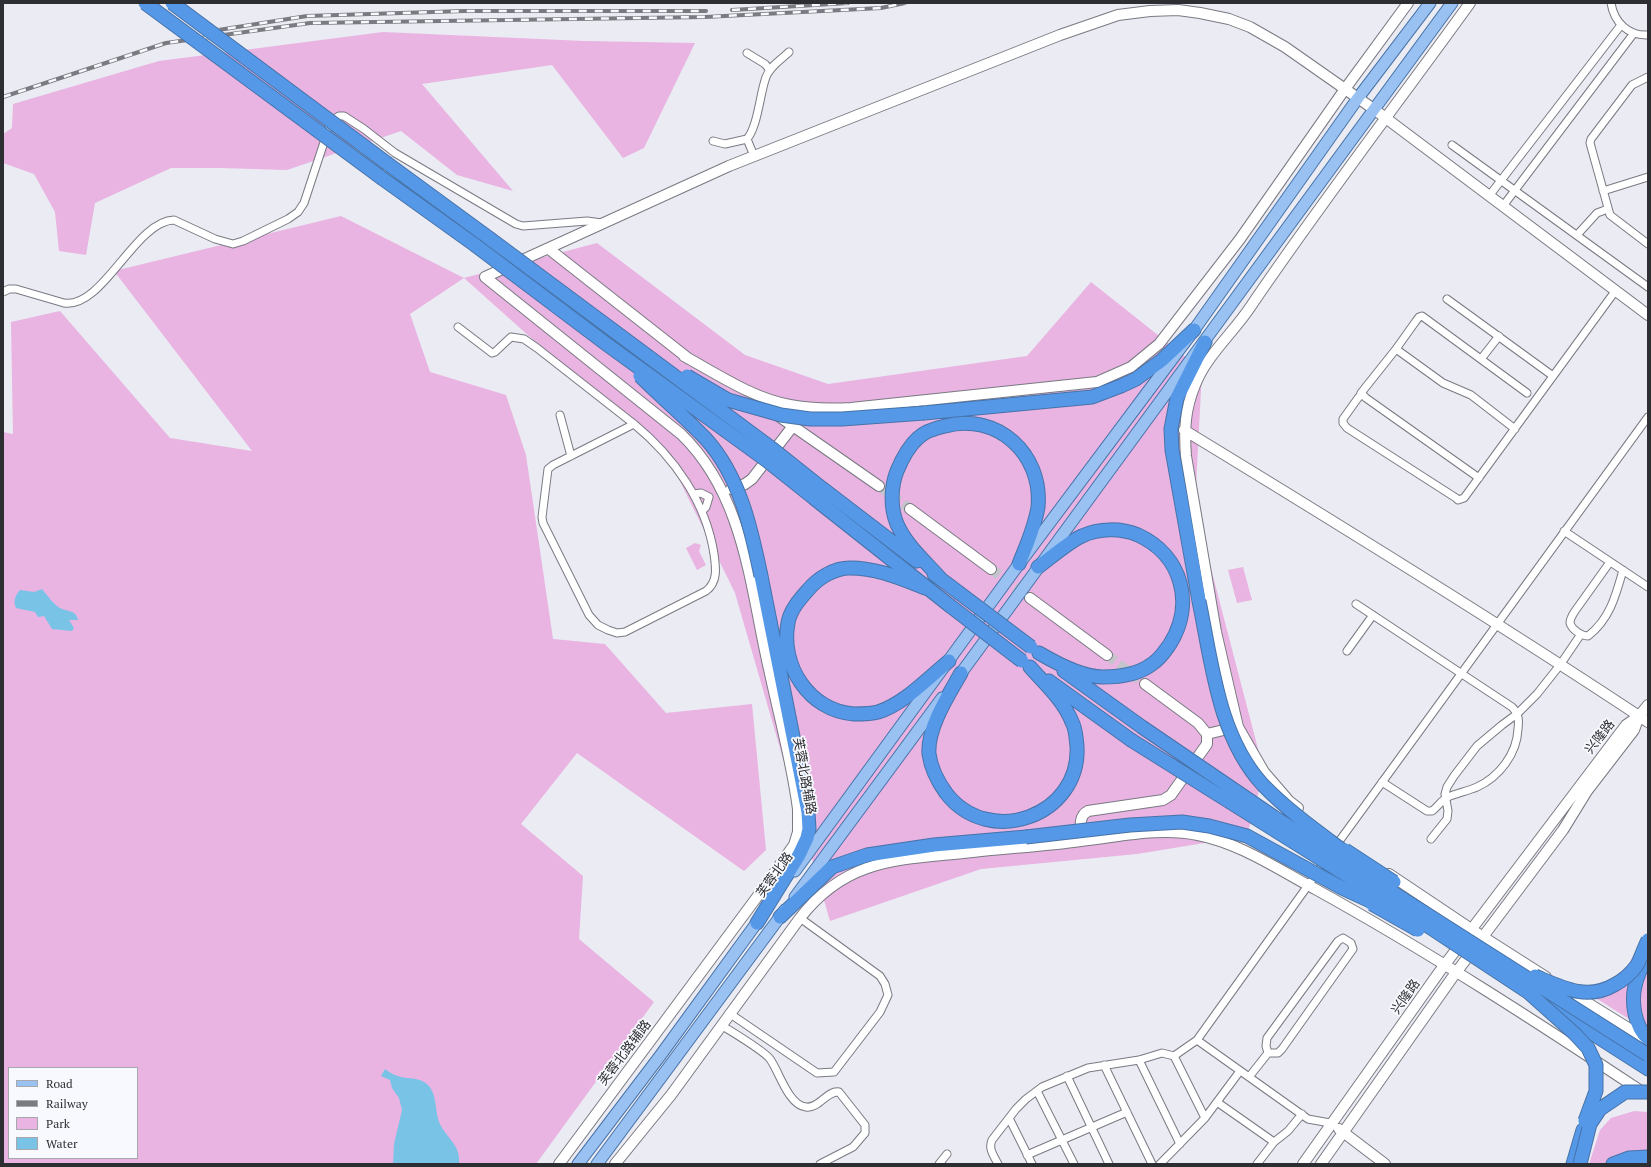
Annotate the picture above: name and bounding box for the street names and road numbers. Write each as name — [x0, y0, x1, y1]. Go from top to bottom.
street label: 兴隆路 — [1582, 717, 1618, 757]
street label: 芙蓉北路辅路 — [790, 736, 818, 816]
street label: 芙蓉北路 — [753, 849, 797, 901]
street label: 兴隆路 — [1388, 977, 1424, 1017]
street label: 芙蓉北路辅路 — [595, 1017, 655, 1089]

